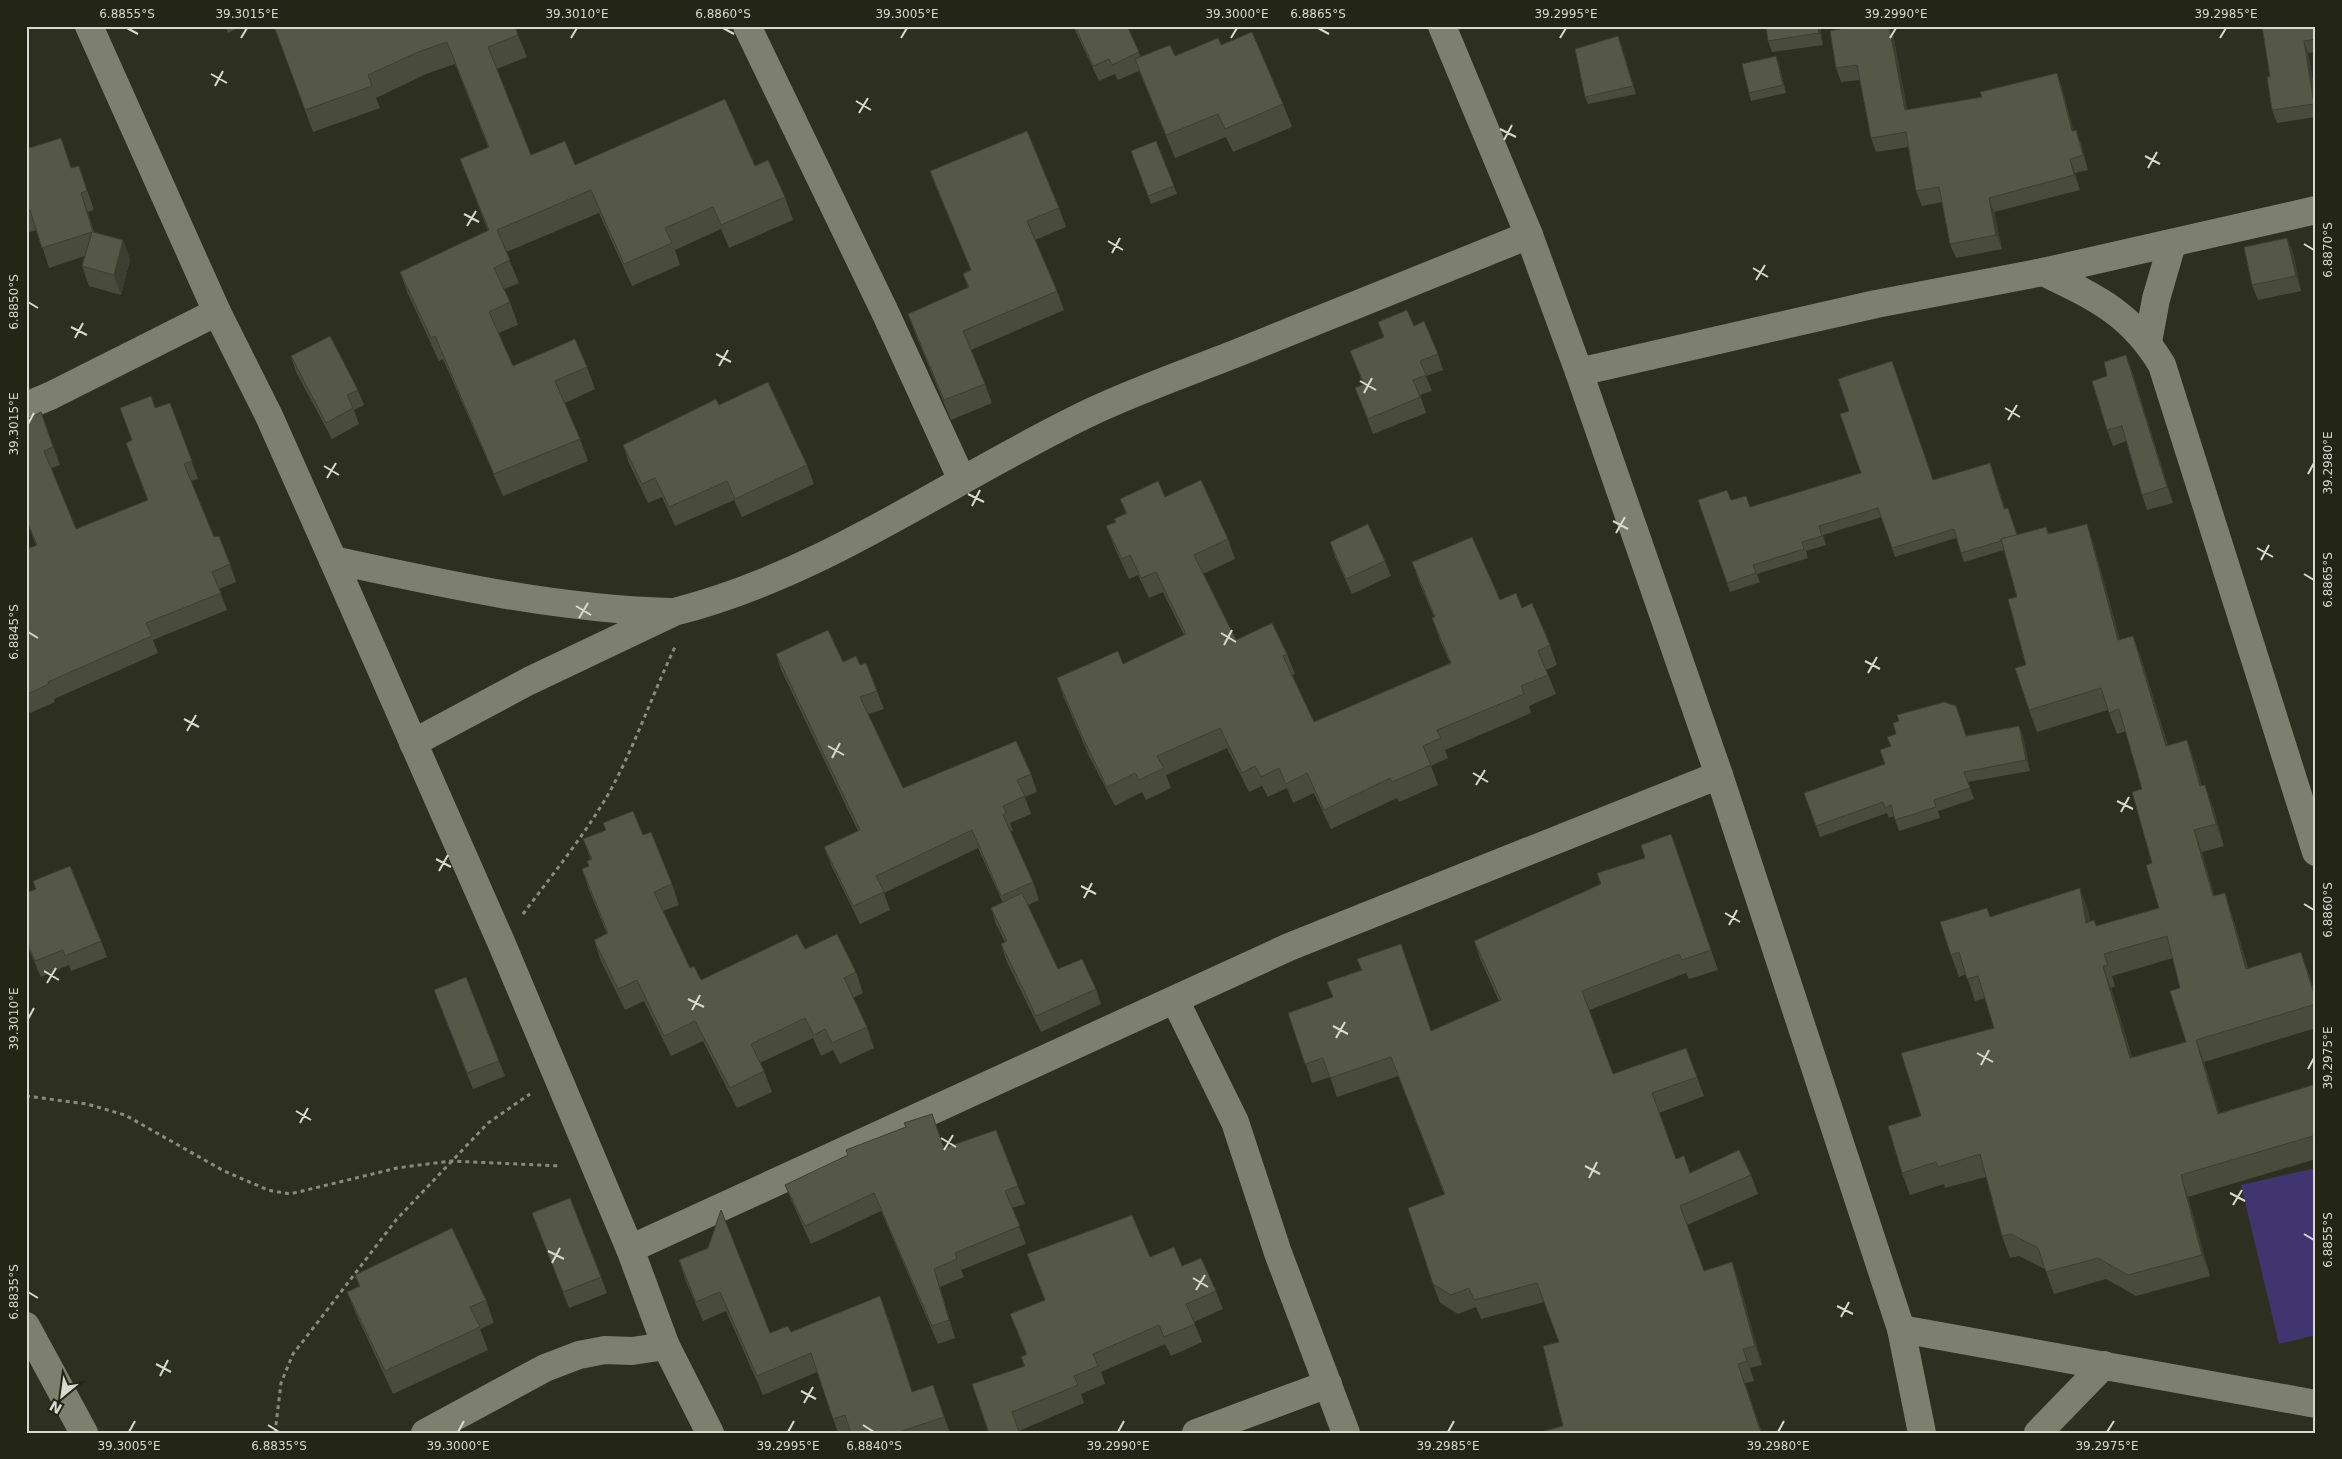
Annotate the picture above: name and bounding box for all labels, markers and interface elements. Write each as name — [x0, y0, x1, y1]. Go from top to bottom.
text: 6.8855°S — [99, 7, 155, 21]
text: 39.3015°E — [215, 7, 279, 21]
text: 39.3010°E — [545, 7, 609, 21]
text: 6.8860°S — [695, 7, 751, 21]
text: 39.3005°E — [875, 7, 939, 21]
text: 39.3000°E — [1205, 7, 1269, 21]
text: 6.8865°S — [1290, 7, 1346, 21]
text: 39.2995°E — [1534, 7, 1598, 21]
text: 39.2990°E — [1864, 7, 1928, 21]
text: 39.2985°E — [2194, 7, 2258, 21]
text: 6.8870°S — [2321, 222, 2335, 278]
text: 6.8850°S — [7, 274, 21, 330]
text: 39.3015°E — [7, 392, 21, 456]
text: 39.2980°E — [2321, 431, 2335, 495]
text: 6.8865°S — [2321, 552, 2335, 608]
text: 6.8845°S — [7, 604, 21, 660]
text: 6.8860°S — [2321, 882, 2335, 938]
text: 39.3010°E — [7, 987, 21, 1051]
text: 39.2975°E — [2321, 1026, 2335, 1090]
text: 6.8855°S — [2321, 1212, 2335, 1268]
text: 6.8835°S — [7, 1264, 21, 1320]
north arrow — [38, 1372, 88, 1422]
text: N — [47, 1398, 65, 1417]
text: 39.3005°E — [97, 1439, 161, 1453]
text: 6.8835°S — [251, 1439, 307, 1453]
text: 39.3000°E — [426, 1439, 490, 1453]
text: 39.2995°E — [756, 1439, 820, 1453]
text: 6.8840°S — [846, 1439, 902, 1453]
text: 39.2990°E — [1086, 1439, 1150, 1453]
text: 39.2985°E — [1416, 1439, 1480, 1453]
text: 39.2980°E — [1746, 1439, 1810, 1453]
text: 39.2975°E — [2075, 1439, 2139, 1453]

